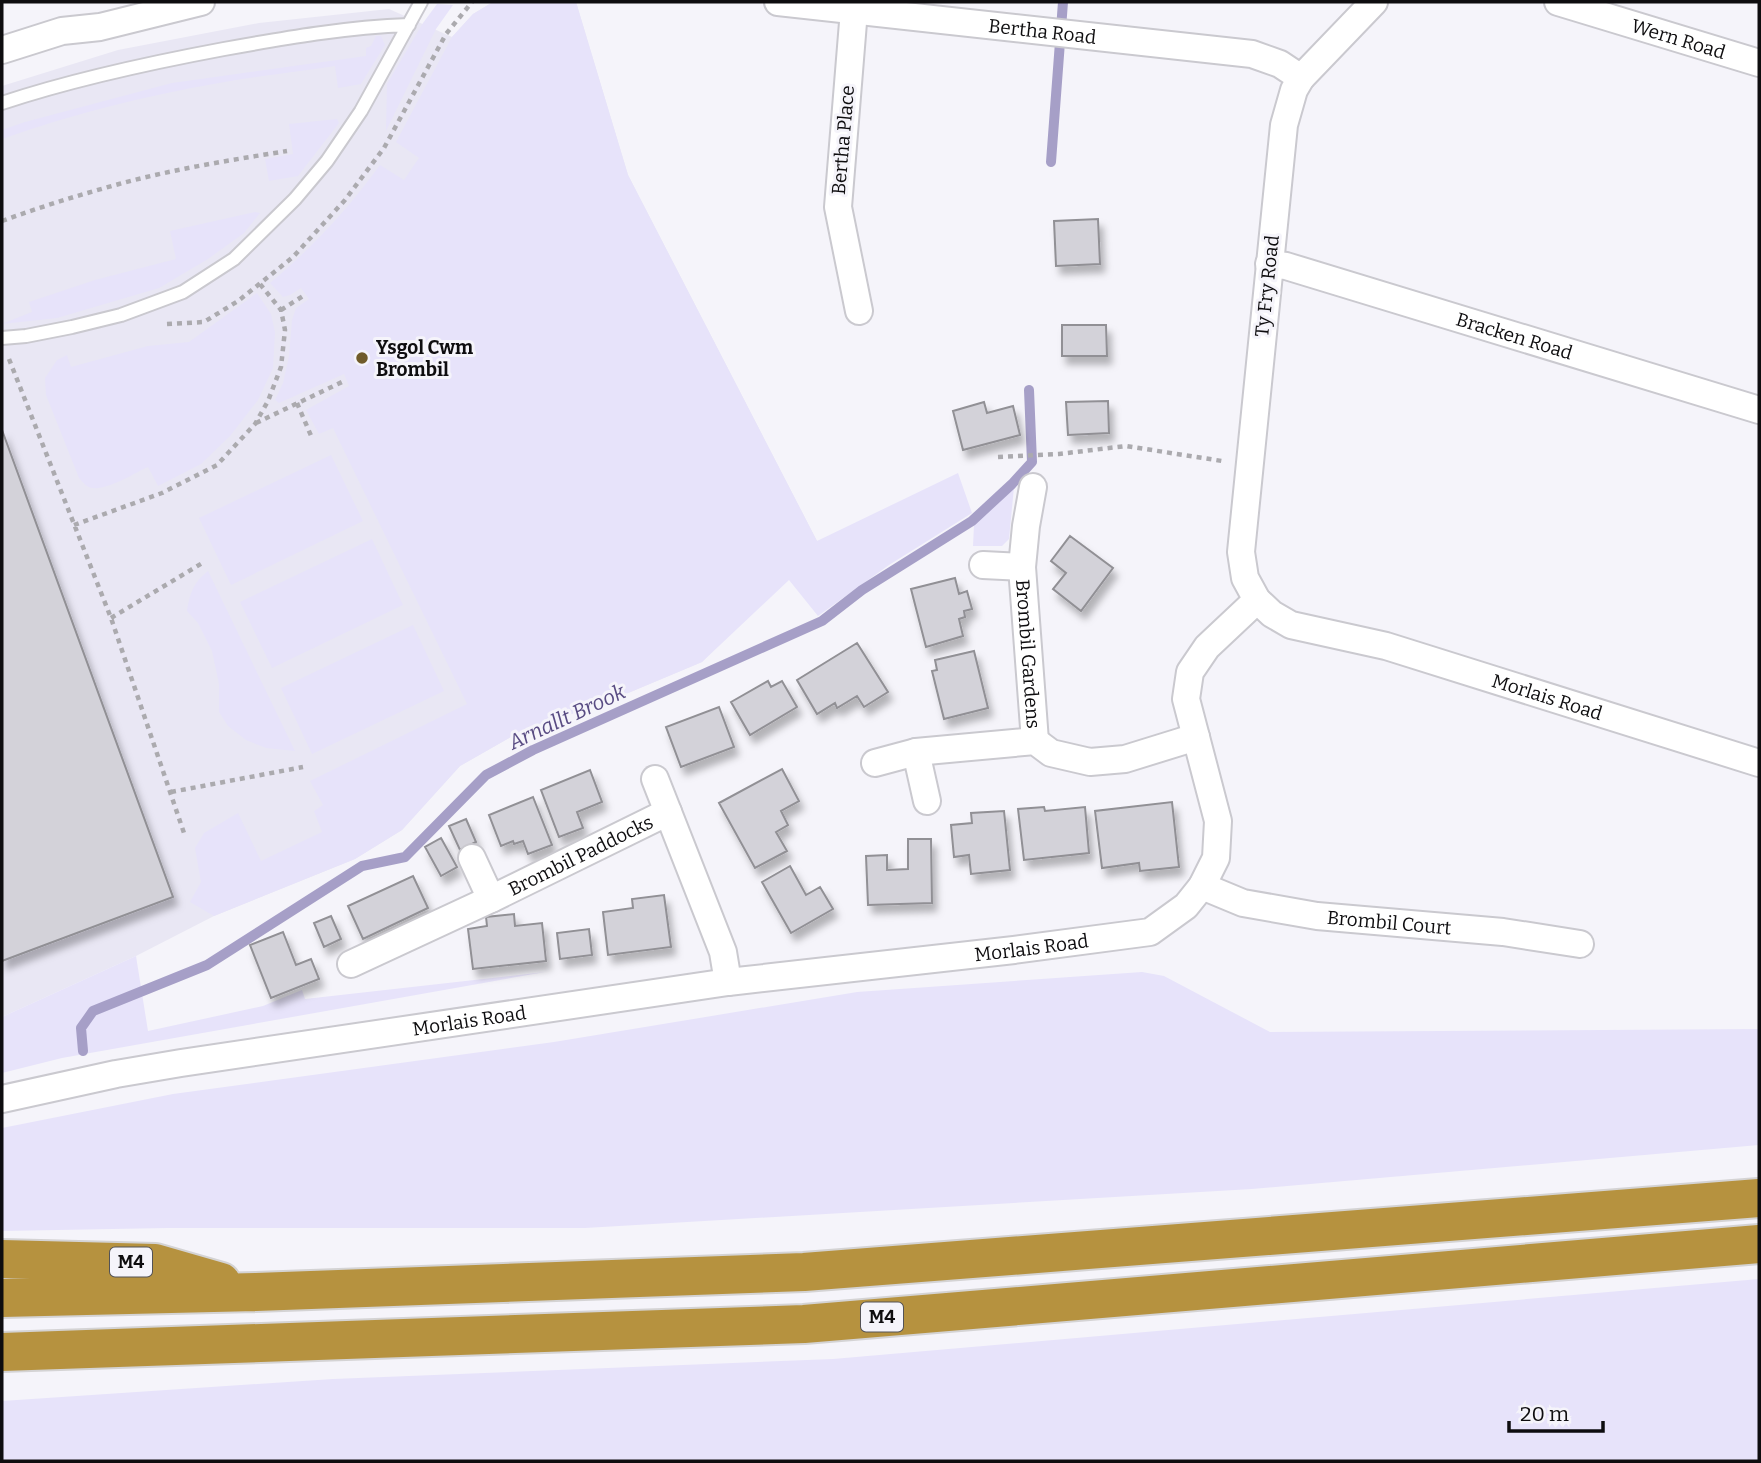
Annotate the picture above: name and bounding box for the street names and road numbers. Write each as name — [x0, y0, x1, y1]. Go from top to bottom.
street label: Wern Road — [1629, 13, 1728, 64]
street label: Bertha Road — [987, 14, 1098, 48]
street label: Bertha Place — [827, 84, 859, 196]
street label: Ty Fry Road — [1250, 234, 1284, 338]
street label: Bracken Road — [1454, 307, 1576, 364]
street label: Brombil Gardens — [1011, 578, 1046, 730]
street label: Morlais Road — [1489, 668, 1605, 725]
street label: Brombil Paddocks — [504, 810, 657, 900]
street label: Brombil Court — [1326, 905, 1452, 939]
street label: Morlais Road — [973, 929, 1090, 966]
street label: Morlais Road — [411, 1001, 528, 1040]
road number: M4 — [110, 1247, 152, 1276]
road number: M4 — [861, 1302, 903, 1332]

